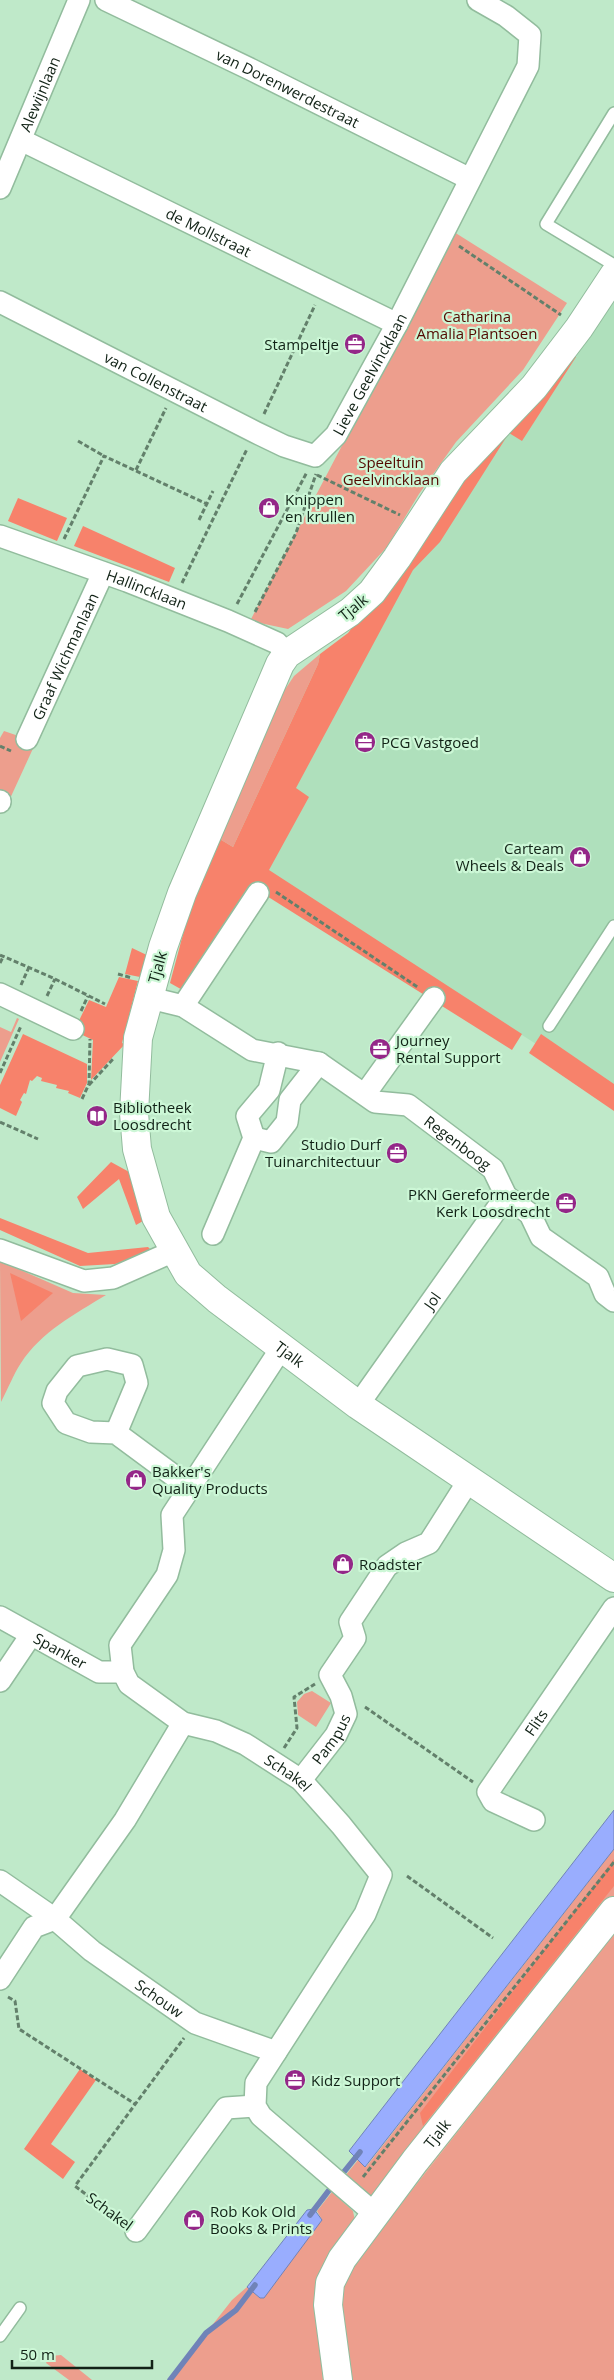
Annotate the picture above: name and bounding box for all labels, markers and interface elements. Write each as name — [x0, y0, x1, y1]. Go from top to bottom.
street label: van Dorenwerdestraat — [213, 44, 363, 132]
street label: Alewijnlaan — [15, 53, 64, 135]
street label: de Mollstraat — [163, 203, 255, 261]
park label: Catharina Amalia Plantsoen — [417, 306, 538, 343]
street label: Lieve Geelvincklaan — [328, 310, 411, 439]
office icon: Stampeltje — [343, 332, 367, 356]
place label: Stampeltje — [264, 334, 339, 354]
street label: van Collenstraat — [101, 347, 211, 416]
park label: Speeltuin Geelvincklaan — [343, 452, 439, 489]
place label: Knippen en krullen — [285, 489, 355, 526]
shop icon: Knippen en krullen — [257, 496, 281, 520]
street label: Hallincklaan — [104, 565, 190, 614]
street label: Graaf Wichmanlaan — [27, 589, 103, 723]
street label: Tjalk — [334, 589, 372, 625]
office icon: PCG Vastgoed — [353, 730, 377, 754]
place label: PCG Vastgoed — [381, 732, 479, 752]
place label: Carteam Wheels & Deals — [456, 838, 564, 875]
shop icon: Carteam Wheels & Deals — [568, 845, 592, 869]
street label: Tjalk — [143, 949, 171, 985]
place label: Journey Rental Support — [394, 1030, 501, 1067]
office icon: Journey Rental Support — [368, 1037, 392, 1061]
place label: Bibliotheek Loosdrecht — [113, 1097, 192, 1134]
library icon: Bibliotheek Loosdrecht — [85, 1104, 109, 1128]
street label: Regenboog — [420, 1111, 495, 1174]
place label: Studio Durf Tuinarchitectuur — [265, 1134, 382, 1171]
office icon: Studio Durf Tuinarchitectuur — [385, 1141, 409, 1165]
place label: PKN Gereformeerde Kerk Loosdrecht — [408, 1184, 550, 1221]
office icon: PKN Gereformeerde Kerk Loosdrecht — [554, 1191, 578, 1215]
street label: Jol — [418, 1288, 445, 1315]
street label: Tjalk — [271, 1336, 309, 1371]
place label: Bakker's Quality Products — [152, 1461, 268, 1498]
shop icon: Bakker's Quality Products — [124, 1468, 148, 1492]
shop icon: Roadster — [331, 1552, 355, 1576]
place label: Roadster — [359, 1554, 422, 1574]
street label: Spanker — [30, 1628, 90, 1673]
street label: Flits — [520, 1705, 552, 1739]
street label: Pampus — [307, 1710, 355, 1768]
street label: Schakel — [261, 1749, 316, 1796]
street label: Schouw — [131, 1974, 188, 2022]
office icon: Kidz Support — [283, 2068, 307, 2092]
place label: Kidz Support — [311, 2070, 400, 2090]
street label: Tjalk — [419, 2115, 455, 2152]
street label: Schakel — [83, 2187, 137, 2235]
place label: Rob Kok Old Books & Prints — [210, 2201, 312, 2238]
shop icon: Rob Kok Old Books & Prints — [182, 2208, 206, 2232]
scale bar — [12, 2338, 152, 2370]
text: 50 m — [20, 2344, 55, 2364]

